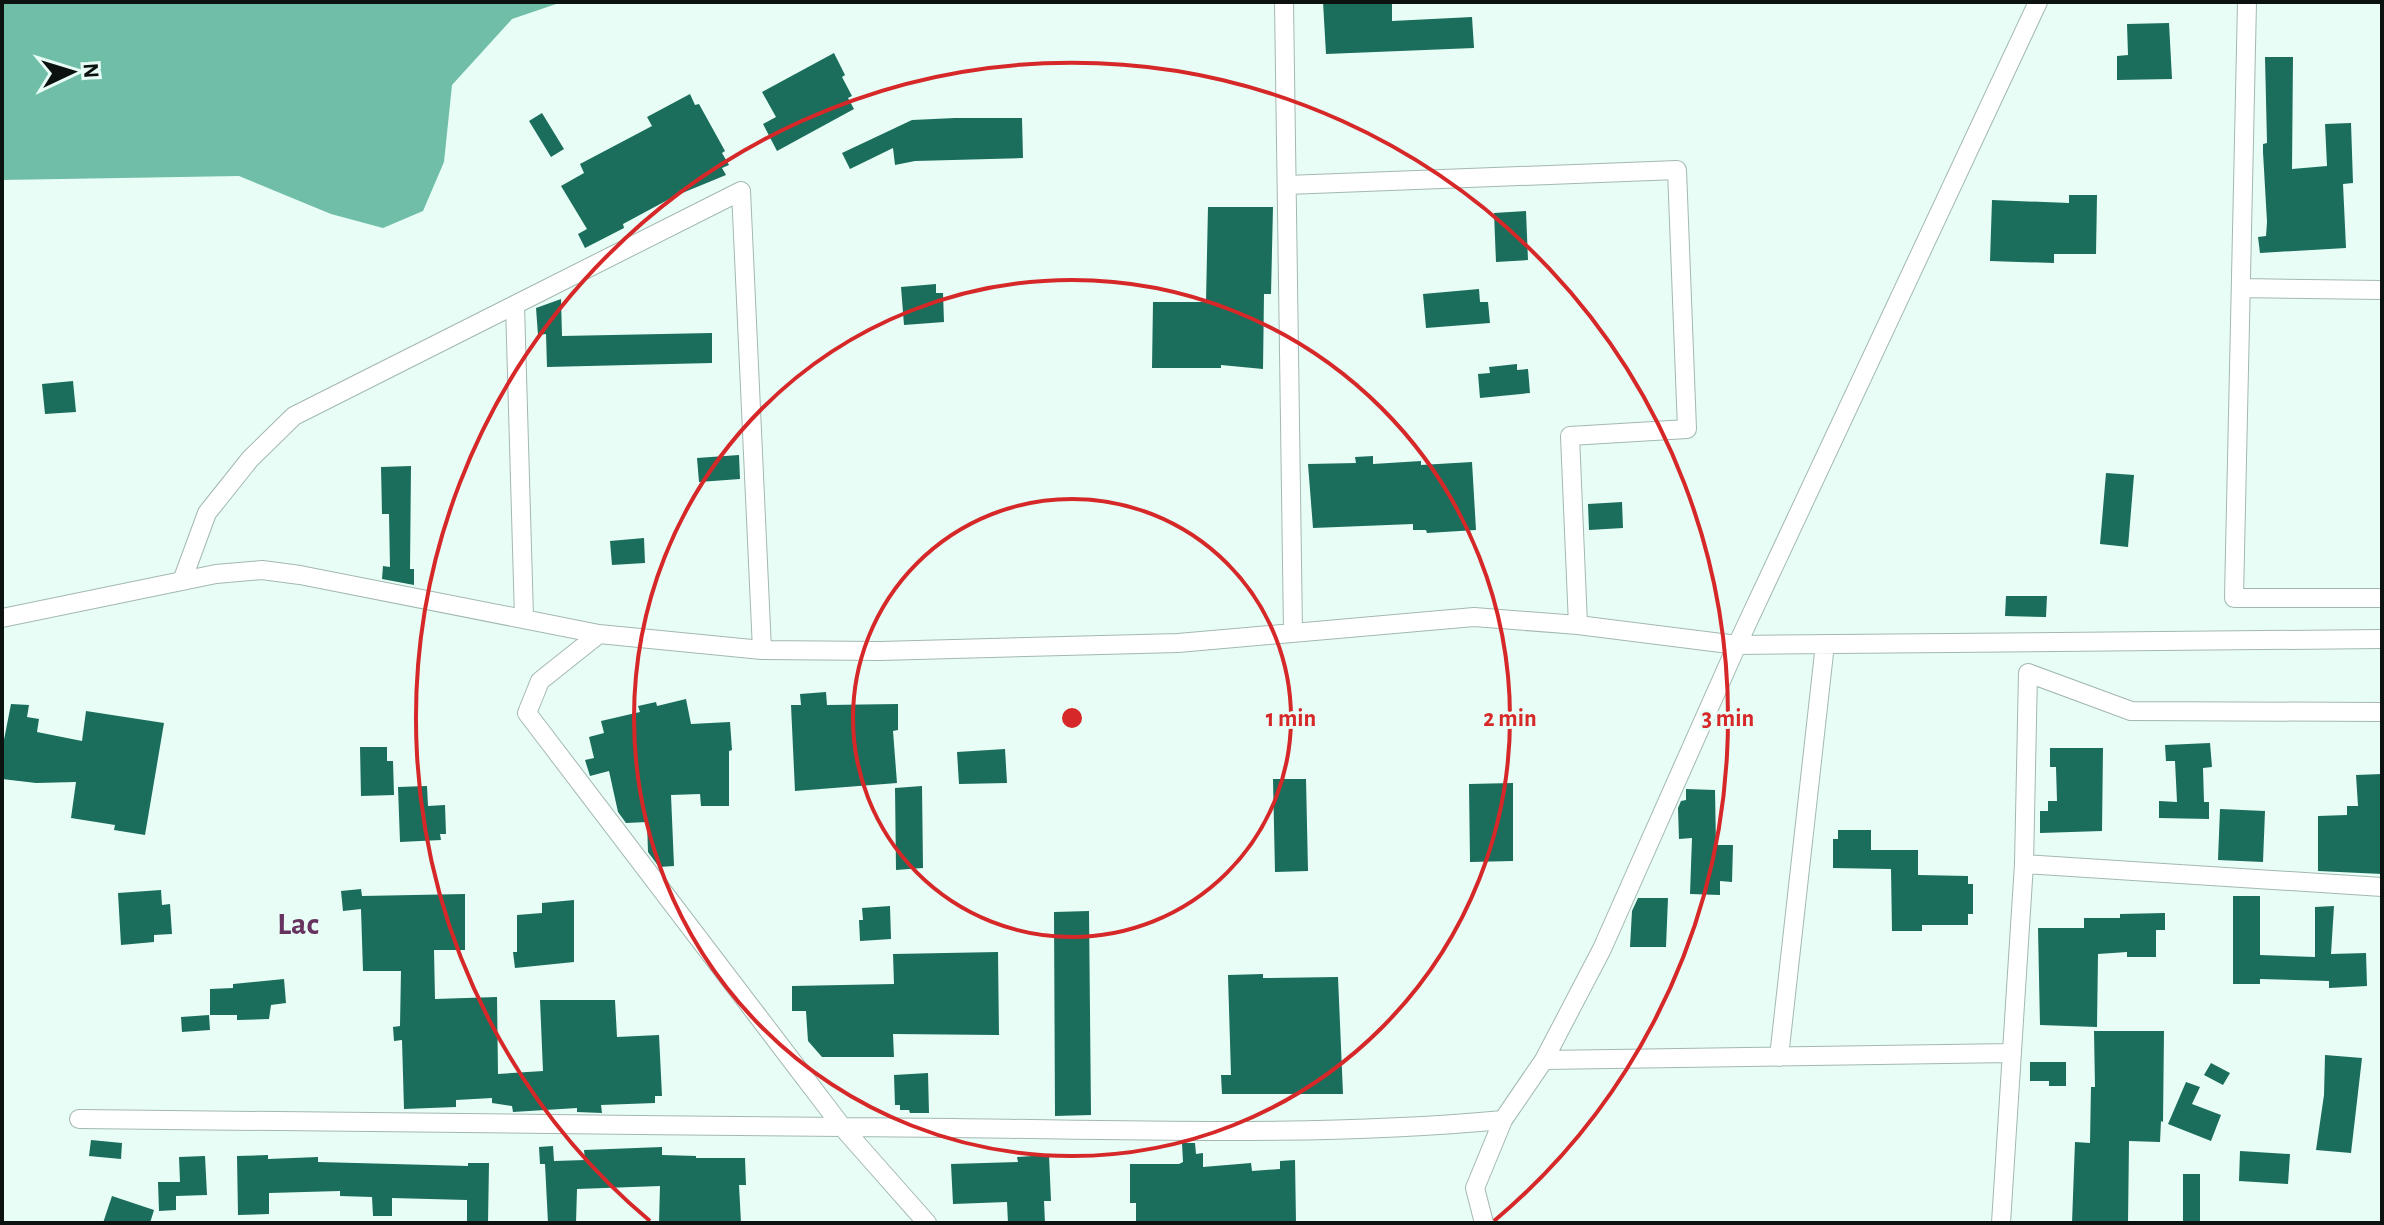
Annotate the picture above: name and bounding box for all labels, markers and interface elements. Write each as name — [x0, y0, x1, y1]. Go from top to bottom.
north arrow — [32, 32, 112, 112]
text: N — [79, 62, 102, 79]
centre of rings — [1058, 704, 1086, 732]
text: 1 min — [1266, 707, 1316, 731]
text: 2 min — [1483, 707, 1537, 731]
text: 3 min — [1702, 707, 1754, 731]
district label: Lac — [277, 908, 319, 940]

